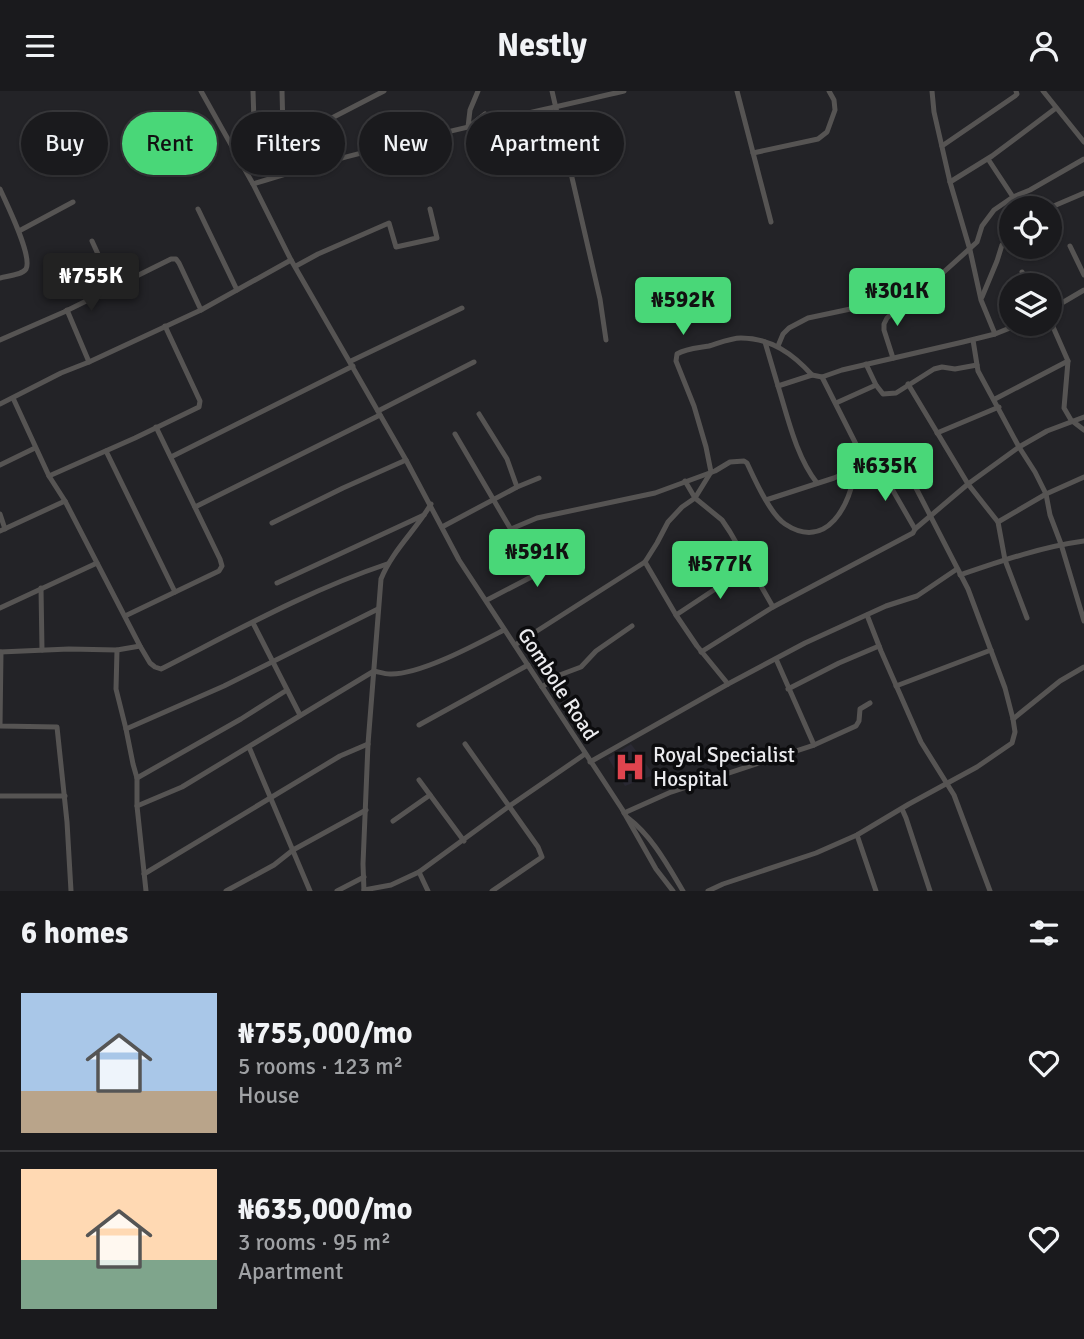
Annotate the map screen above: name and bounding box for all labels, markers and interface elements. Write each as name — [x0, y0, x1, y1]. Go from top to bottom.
text: Nestly — [497, 26, 587, 65]
icon: menu — [21, 27, 59, 65]
icon: person — [1025, 27, 1063, 65]
chip: Buy — [21, 112, 108, 175]
chip: Rent — [122, 112, 217, 175]
chip: Filters — [231, 112, 345, 175]
chip: New — [359, 112, 452, 175]
chip: Apartment — [466, 112, 624, 175]
map controls — [999, 196, 1062, 336]
button: locate — [999, 196, 1062, 259]
pin: ₦755K — [42, 253, 140, 313]
text: ₦755K — [59, 261, 123, 290]
pin: ₦301K — [848, 268, 946, 328]
button: layers — [999, 273, 1062, 336]
text: ₦301K — [865, 276, 929, 305]
pin: ₦592K — [634, 278, 732, 337]
text: ₦592K — [651, 285, 715, 314]
pin: ₦635K — [836, 443, 934, 503]
text: ₦635K — [853, 451, 917, 480]
pin: ₦591K — [488, 529, 586, 589]
text: ₦591K — [505, 537, 569, 566]
pin: ₦577K — [671, 541, 769, 601]
text: ₦577K — [688, 549, 752, 578]
street label: Gombole Road — [512, 623, 604, 745]
place label: Royal Specialist Hospital — [653, 742, 795, 792]
hospital icon: Royal Specialist Hospital — [613, 750, 647, 784]
icon: filters — [1025, 914, 1063, 952]
text: 6 homes — [21, 915, 128, 952]
text: ₦755,000/mo — [238, 1015, 412, 1052]
icon: home — [77, 1021, 161, 1105]
icon: heart — [1025, 1044, 1063, 1082]
text: 5 rooms · 123 m² — [238, 1052, 403, 1081]
text: House — [238, 1081, 300, 1110]
text: ₦635,000/mo — [238, 1191, 412, 1228]
icon: home — [77, 1197, 161, 1281]
icon: heart — [1025, 1220, 1063, 1258]
text: 3 rooms · 95 m² — [238, 1228, 391, 1257]
text: Apartment — [238, 1257, 343, 1286]

